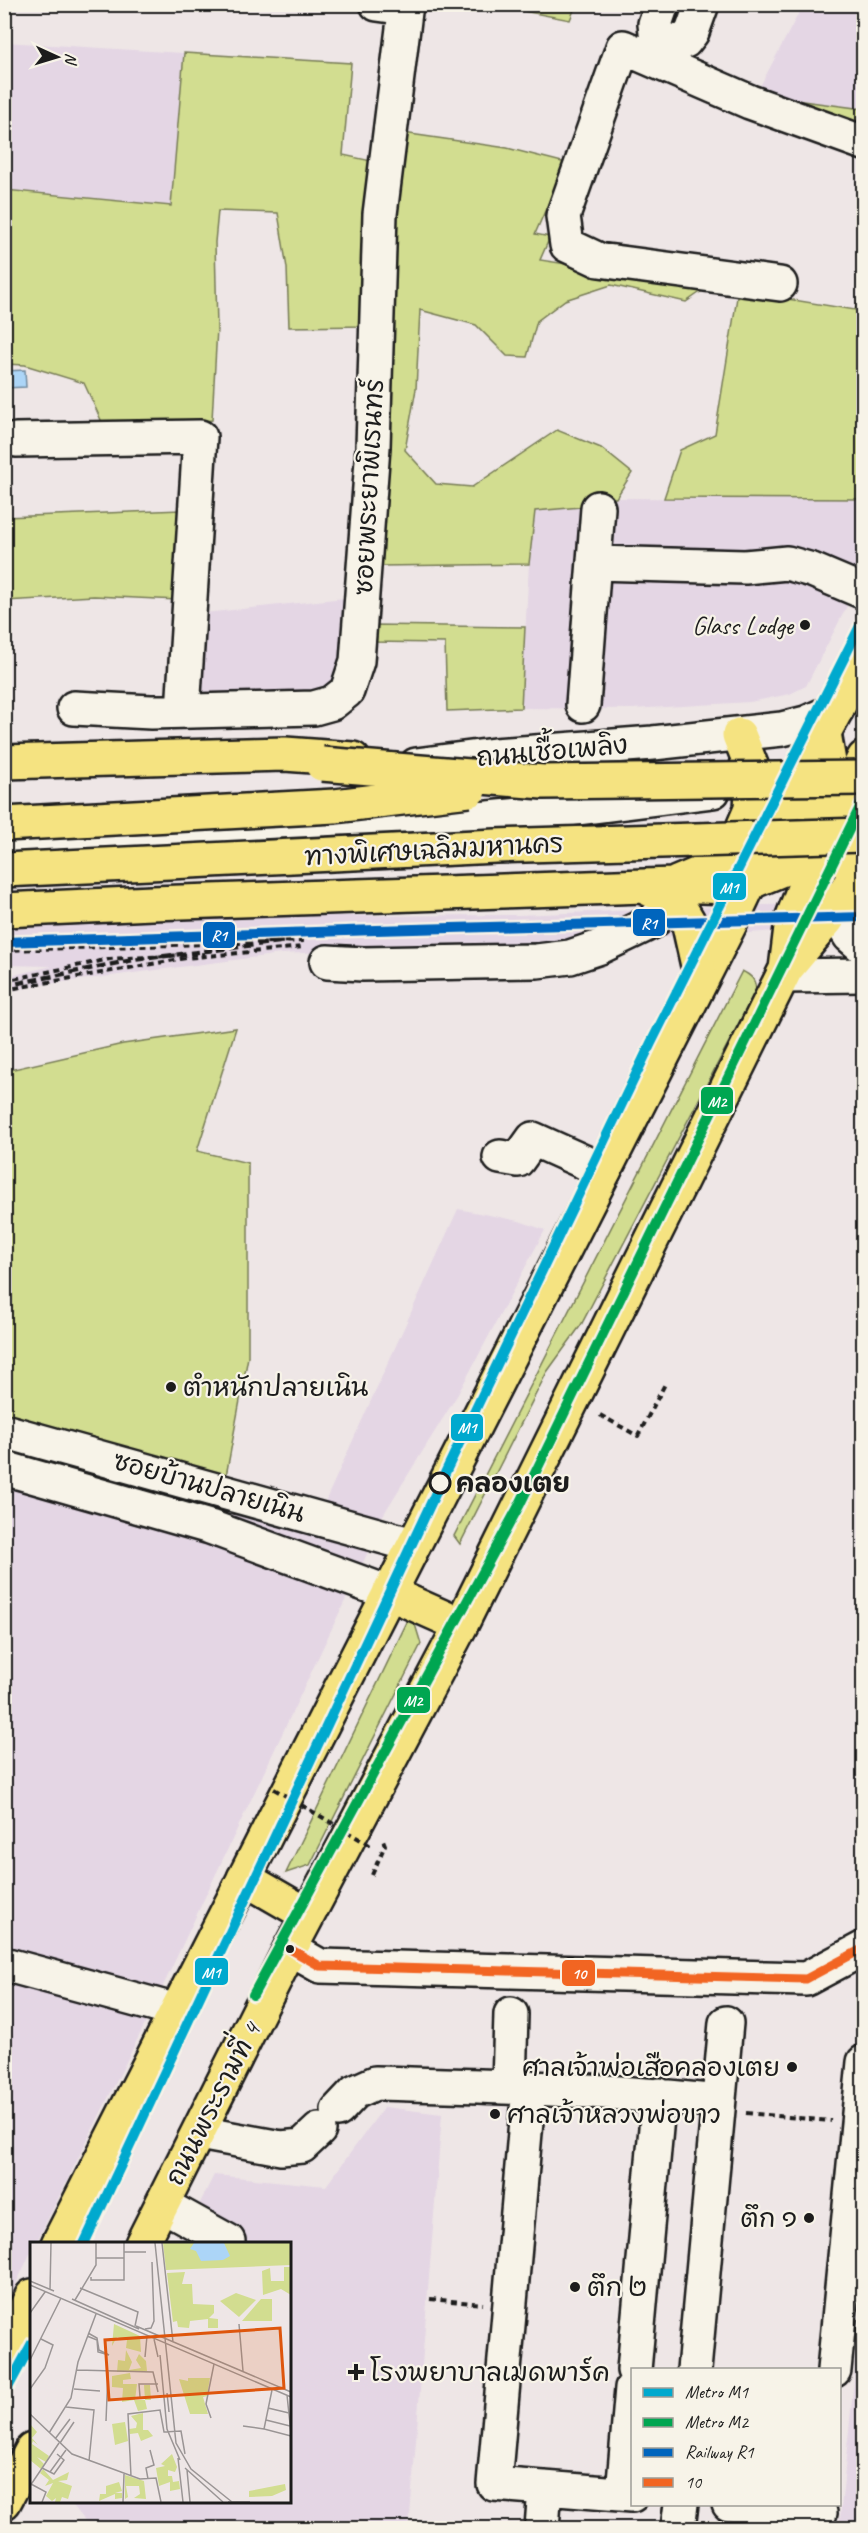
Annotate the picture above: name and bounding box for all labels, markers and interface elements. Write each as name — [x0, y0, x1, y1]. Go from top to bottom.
north arrow — [27, 27, 87, 87]
text: N — [60, 52, 81, 67]
street label: ซอยพระยาพิเรนทร์ — [347, 378, 391, 596]
place label: Glass Lodge — [692, 609, 795, 642]
marker: Glass Lodge — [798, 618, 812, 632]
street label: ถนนเชื้อเพลิง — [474, 721, 629, 774]
street label: ทางพิเศษเฉลิมมหานคร — [303, 827, 565, 873]
line badge: M1 — [712, 872, 747, 901]
text: M1 — [720, 878, 740, 898]
line badge: R1 — [632, 908, 666, 937]
text: R1 — [641, 914, 659, 934]
line badge: R1 — [202, 921, 236, 949]
text: R1 — [211, 926, 229, 946]
line badge: M2 — [700, 1086, 734, 1115]
text: M2 — [708, 1092, 728, 1112]
place label: ตำหนักปลายเนิน — [183, 1371, 368, 1404]
marker: ตำหนักปลายเนิน — [164, 1380, 178, 1394]
line badge: M1 — [450, 1413, 484, 1442]
text: M1 — [458, 1418, 478, 1438]
street label: ซอยบ้านปลายเนิน — [109, 1444, 309, 1530]
place label: คลองเตย — [456, 1467, 570, 1500]
marker: คลองเตย — [429, 1472, 451, 1494]
line badge: M2 — [396, 1686, 431, 1714]
text: M2 — [404, 1691, 424, 1711]
unlabelled marker — [284, 1943, 296, 1955]
line badge: M1 — [194, 1957, 229, 1986]
line badge: 10 — [561, 1959, 596, 1987]
text: M1 — [202, 1963, 222, 1983]
text: 10 — [572, 1964, 588, 1984]
street label: ถนนพระรามที่ 4 — [151, 2011, 269, 2191]
place label: ศาลเจ้าพ่อเสือคลองเตย — [522, 2051, 780, 2084]
marker: ศาลเจ้าพ่อเสือคลองเตย — [785, 2060, 799, 2074]
place label: ศาลเจ้าหลวงพ่อขาว — [507, 2098, 721, 2131]
marker: ศาลเจ้าหลวงพ่อขาว — [488, 2107, 502, 2121]
place label: ตึก ๑ — [740, 2202, 797, 2235]
marker: ตึก ๑ — [802, 2211, 816, 2225]
inset map — [30, 2242, 291, 2503]
place label: ตึก ๒ — [587, 2271, 647, 2304]
marker: ตึก ๒ — [568, 2280, 582, 2294]
place label: โรงพยาบาลเมดพาร์ค — [370, 2356, 610, 2389]
marker: โรงพยาบาลเมดพาร์ค — [347, 2363, 365, 2381]
legend — [631, 2368, 841, 2506]
text: Metro M1 — [685, 2381, 749, 2403]
text: Metro M2 — [685, 2411, 750, 2433]
text: Railway R1 — [685, 2441, 755, 2463]
text: 10 — [685, 2471, 703, 2493]

